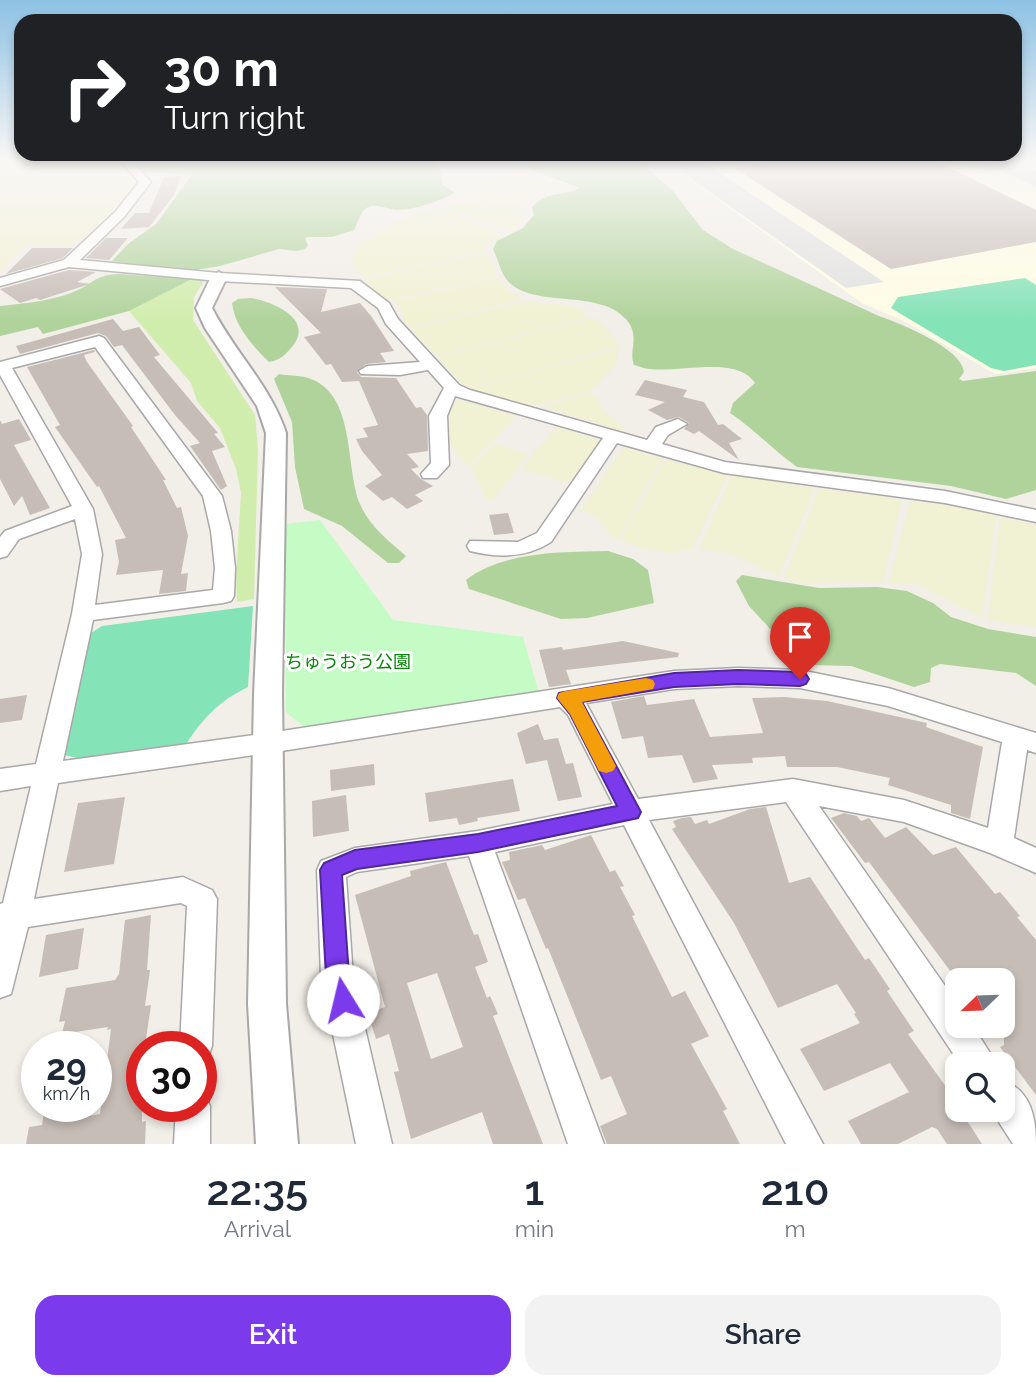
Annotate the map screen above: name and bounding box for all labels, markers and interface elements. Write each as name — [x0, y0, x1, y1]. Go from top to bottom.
text: 30 m — [164, 40, 279, 97]
icon: right — [49, 42, 140, 133]
text: Turn right — [164, 99, 305, 136]
pin — [770, 607, 830, 679]
icon: arrive — [781, 618, 819, 656]
park label: ちゅうおう公園 — [285, 651, 411, 672]
position arrow — [306, 963, 380, 1037]
north arrow — [945, 968, 1015, 1038]
map controls — [945, 968, 1015, 1122]
speed limit sign: 30 — [126, 1031, 217, 1122]
text: 29 — [46, 1047, 87, 1088]
button: search — [945, 1052, 1015, 1122]
text: km/h — [43, 1083, 90, 1104]
text: 22:35 — [207, 1166, 308, 1215]
text: 1 — [525, 1166, 544, 1215]
text: 210 — [761, 1166, 829, 1215]
text: Arrival — [224, 1215, 291, 1242]
text: min — [515, 1215, 554, 1242]
text: m — [785, 1215, 806, 1242]
button: Exit — [35, 1295, 511, 1375]
button: Share — [525, 1295, 1001, 1375]

